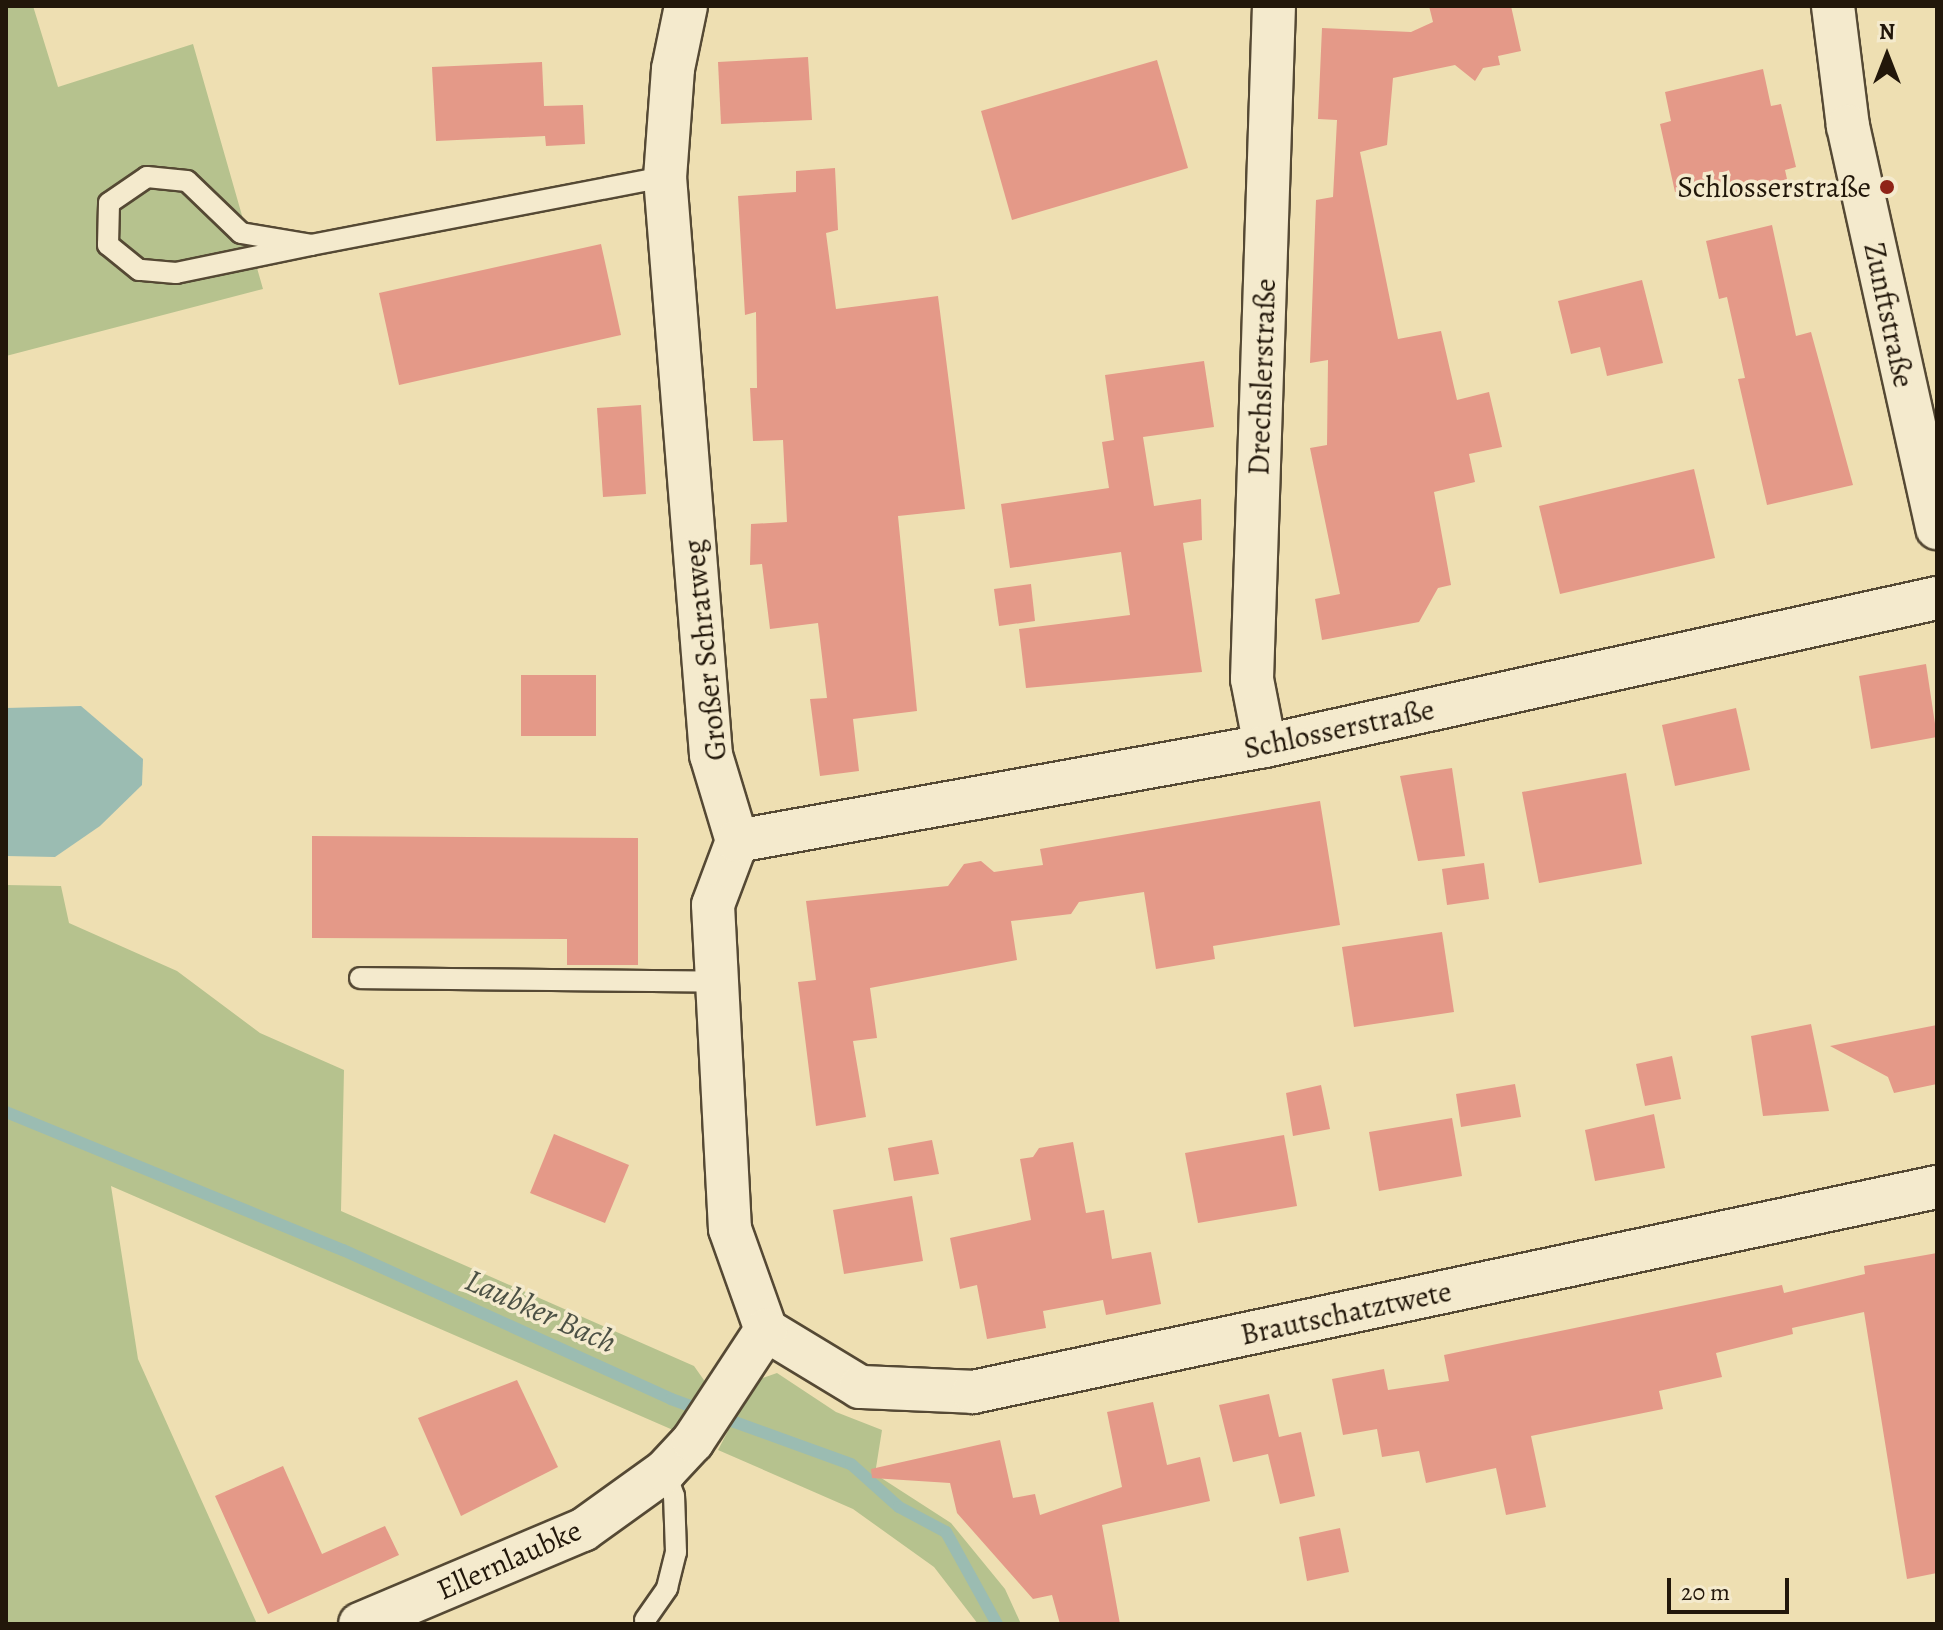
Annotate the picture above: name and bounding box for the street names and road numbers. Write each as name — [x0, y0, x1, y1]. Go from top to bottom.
street label: Zunftstraße — [1856, 239, 1922, 391]
street label: Drechslerstraße — [1241, 278, 1283, 476]
street label: Großer Schratweg — [675, 538, 735, 762]
street label: Schlosserstraße — [1241, 691, 1437, 767]
street label: Brautschatztwete — [1237, 1273, 1455, 1353]
street label: Ellernlaubke — [431, 1512, 587, 1608]

